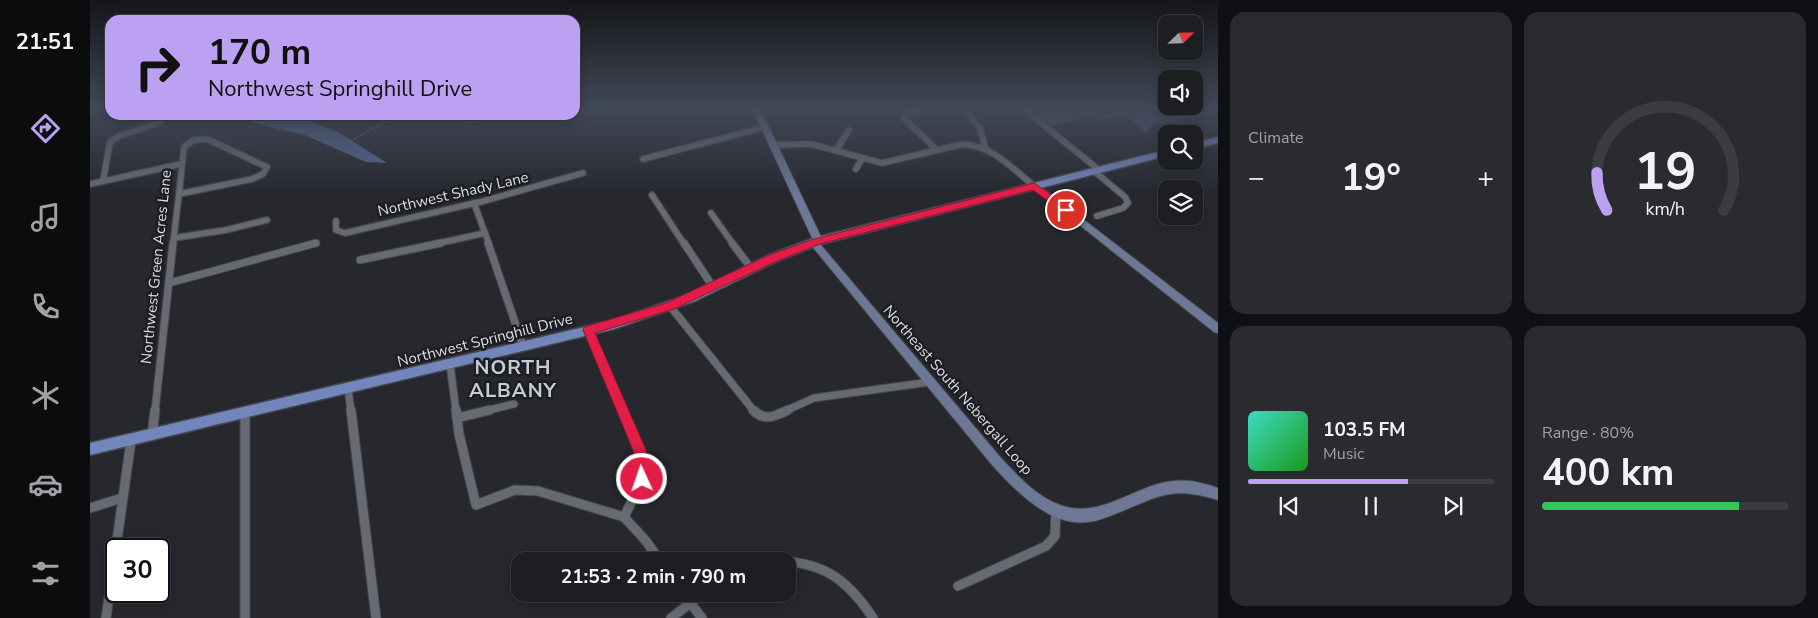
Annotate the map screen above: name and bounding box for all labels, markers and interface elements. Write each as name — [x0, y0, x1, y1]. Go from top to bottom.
north arrow — [1158, 15, 1202, 60]
map controls — [1158, 15, 1203, 225]
text: 21:51 — [16, 27, 74, 57]
text: 170 m — [208, 29, 311, 76]
icon: right — [125, 35, 190, 100]
button: sound — [1158, 70, 1203, 115]
text: Northwest Springhill Drive — [208, 74, 472, 104]
icon: directions — [28, 111, 63, 146]
button: search — [1158, 125, 1203, 170]
text: Climate — [1248, 127, 1303, 149]
text: 19 — [1634, 136, 1696, 207]
text: 19° — [1341, 152, 1401, 203]
text: − — [1248, 159, 1265, 197]
text: + — [1477, 159, 1494, 197]
street label: Northwest Shady Lane — [376, 167, 530, 221]
street label: Northwest Green Acres Lane — [136, 169, 176, 365]
button: layers — [1158, 180, 1203, 225]
pin — [1045, 189, 1087, 231]
icon: arrive — [1052, 196, 1080, 224]
text: km/h — [1645, 197, 1685, 221]
icon: music — [28, 200, 63, 235]
icon: phone — [28, 289, 63, 324]
street label: Northeast South Nebergall Loop — [879, 301, 1037, 479]
street label: Northwest Springhill Drive — [395, 309, 575, 371]
district label: NORTH ALBANY — [469, 354, 557, 404]
icon: climate — [28, 378, 63, 413]
text: 103.5 FM — [1323, 417, 1406, 443]
text: Range · 80% — [1542, 422, 1634, 444]
text: Music — [1323, 443, 1364, 465]
text: 400 km — [1542, 447, 1674, 498]
position arrow — [615, 452, 667, 504]
icon: car — [28, 467, 63, 502]
icon: previous — [1275, 492, 1303, 520]
icon: pause — [1357, 492, 1385, 520]
icon: next — [1439, 492, 1467, 520]
speed limit sign: 30 — [105, 538, 170, 603]
icon: filters — [28, 556, 63, 591]
text: 21:53 · 2 min · 790 m — [561, 564, 746, 590]

